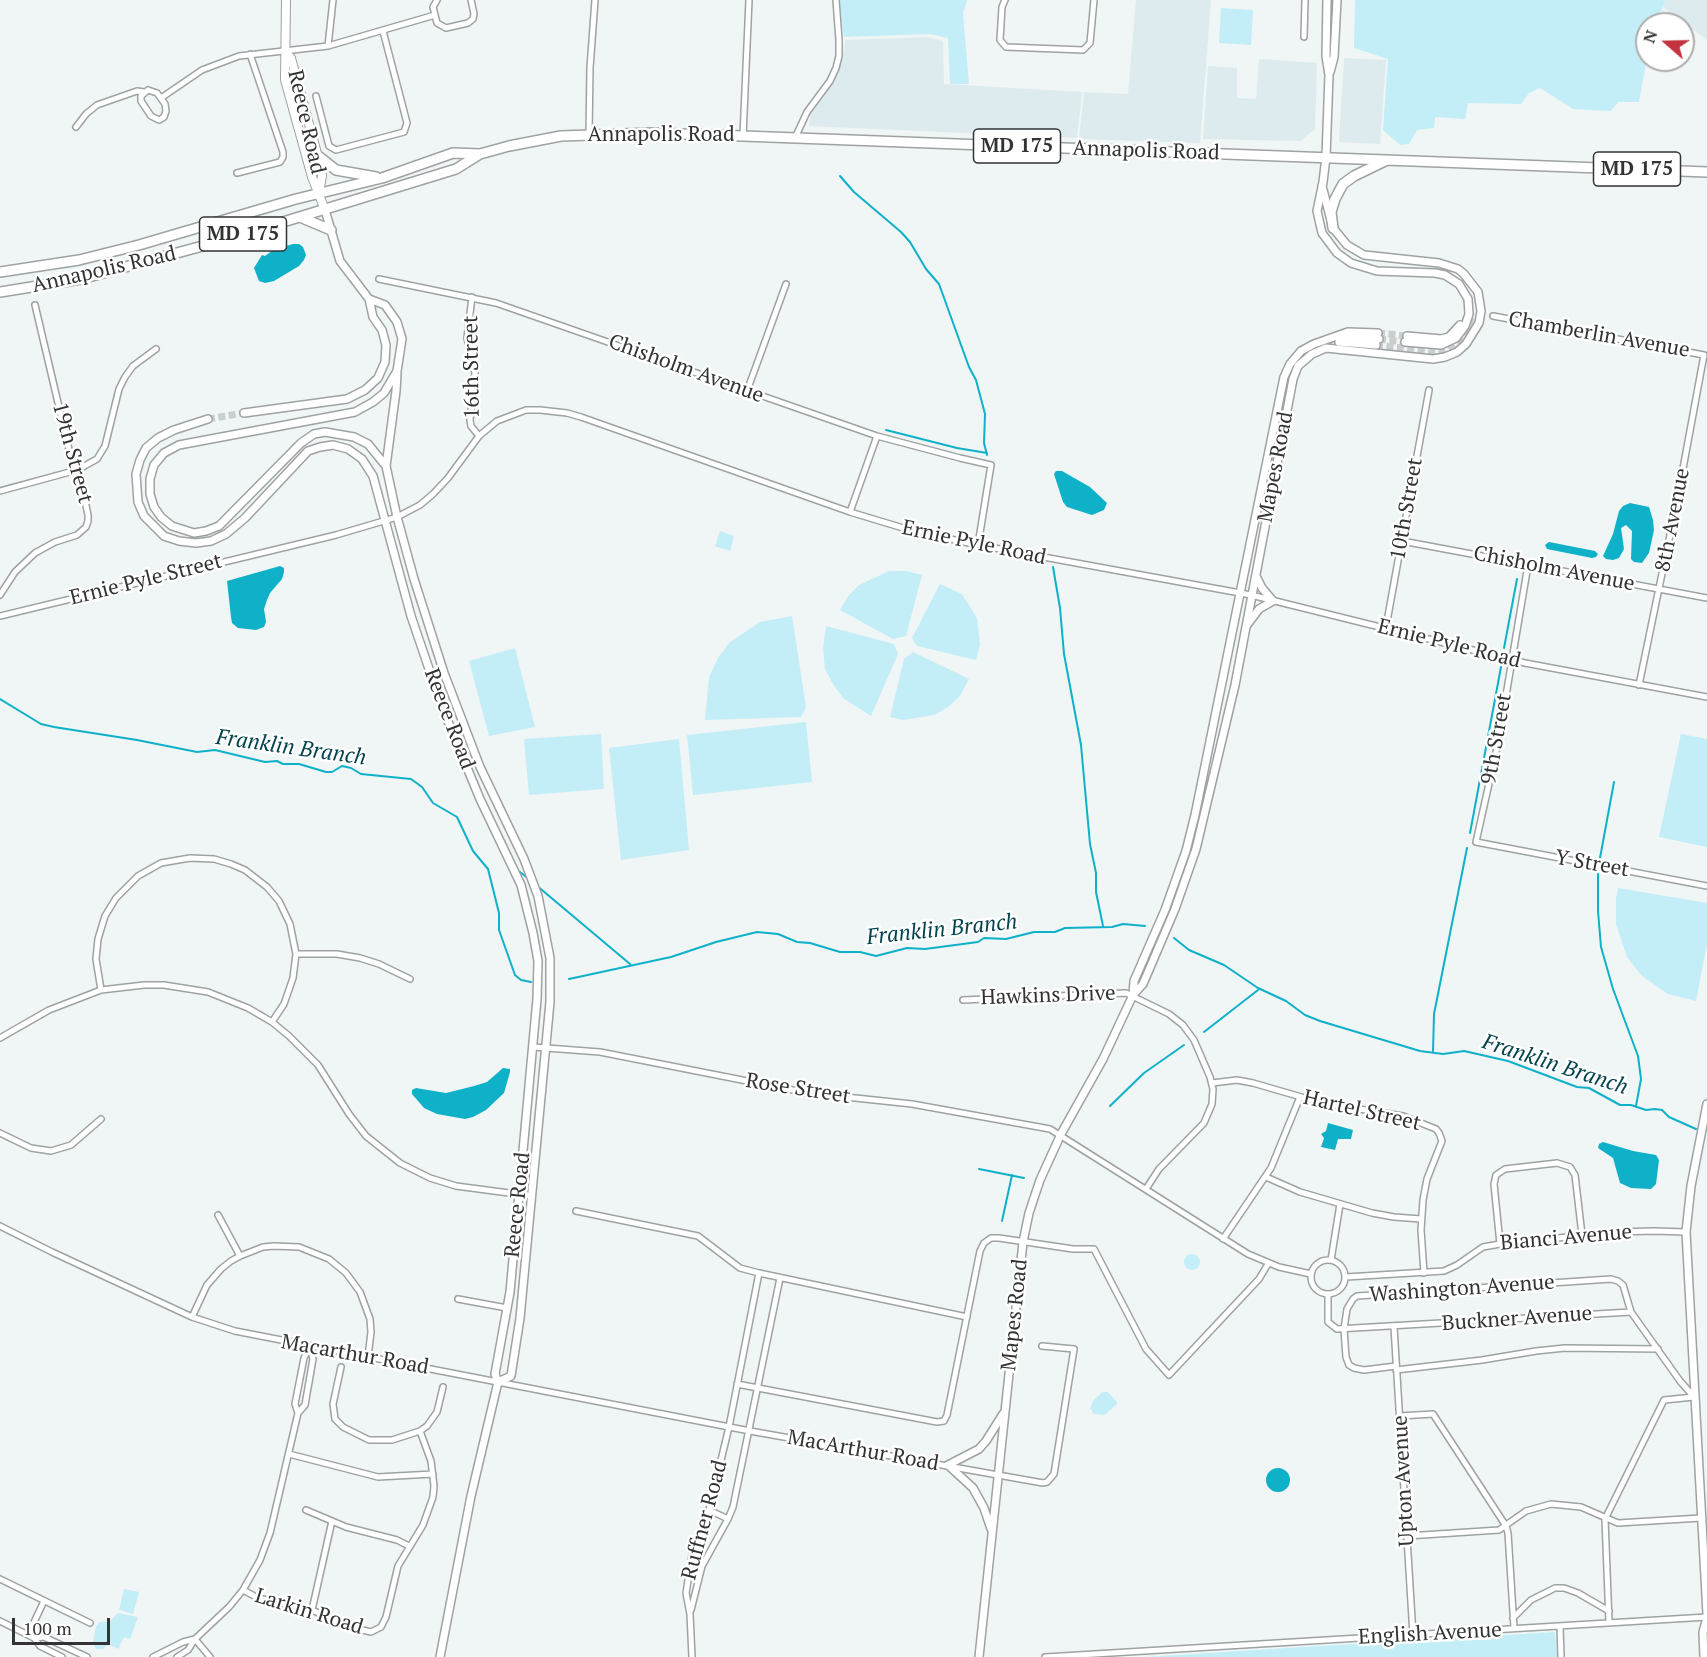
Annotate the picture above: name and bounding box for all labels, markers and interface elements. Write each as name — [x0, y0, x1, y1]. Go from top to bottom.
north arrow — [1635, 12, 1695, 72]
text: N — [1638, 27, 1662, 46]
street label: Reece Road — [282, 68, 330, 176]
street label: Annapolis Road — [587, 122, 735, 148]
road number: MD 175 — [974, 129, 1060, 163]
street label: Annapolis Road — [1072, 136, 1220, 166]
road number: MD 175 — [1594, 152, 1680, 186]
road number: MD 175 — [200, 217, 286, 251]
street label: Annapolis Road — [30, 241, 178, 299]
street label: Chamberlin Avenue — [1506, 307, 1692, 363]
street label: 16th Street — [458, 315, 486, 419]
street label: Chisholm Avenue — [605, 329, 767, 409]
street label: 19th Street — [46, 400, 98, 506]
street label: Mapes Road — [1253, 409, 1299, 525]
street label: 10th Street — [1386, 456, 1428, 562]
street label: 8th Avenue — [1651, 466, 1695, 574]
street label: Ernie Pyle Road — [900, 515, 1048, 571]
street label: Chisholm Avenue — [1471, 541, 1637, 597]
street label: Ernie Pyle Street — [67, 549, 225, 611]
street label: Ernie Pyle Road — [1375, 614, 1523, 674]
street label: Reece Road — [418, 665, 480, 773]
street label: 9th Street — [1477, 691, 1517, 787]
water label: Franklin Branch — [214, 724, 368, 772]
street label: Y Street — [1553, 845, 1631, 883]
water label: Franklin Branch — [865, 909, 1019, 951]
street label: Hawkins Drive — [980, 981, 1116, 1011]
water label: Franklin Branch — [1479, 1029, 1631, 1101]
street label: Rose Street — [744, 1068, 852, 1110]
street label: Hartel Street — [1301, 1085, 1423, 1137]
street label: Reece Road — [500, 1151, 536, 1259]
street label: Bianci Avenue — [1499, 1220, 1633, 1256]
street label: Mapes Road — [997, 1258, 1033, 1372]
street label: Washington Avenue — [1368, 1270, 1556, 1308]
street label: Buckner Avenue — [1441, 1301, 1593, 1337]
street label: Macarthur Road — [279, 1330, 431, 1380]
street label: Upton Avenue — [1388, 1415, 1420, 1547]
street label: MacArthur Road — [785, 1425, 941, 1477]
street label: Ruffner Road — [677, 1457, 733, 1583]
street label: Larkin Road — [252, 1584, 366, 1640]
scale bar — [15, 1606, 112, 1644]
text: 100 m — [23, 1616, 72, 1640]
street label: English Avenue — [1358, 1618, 1502, 1650]

